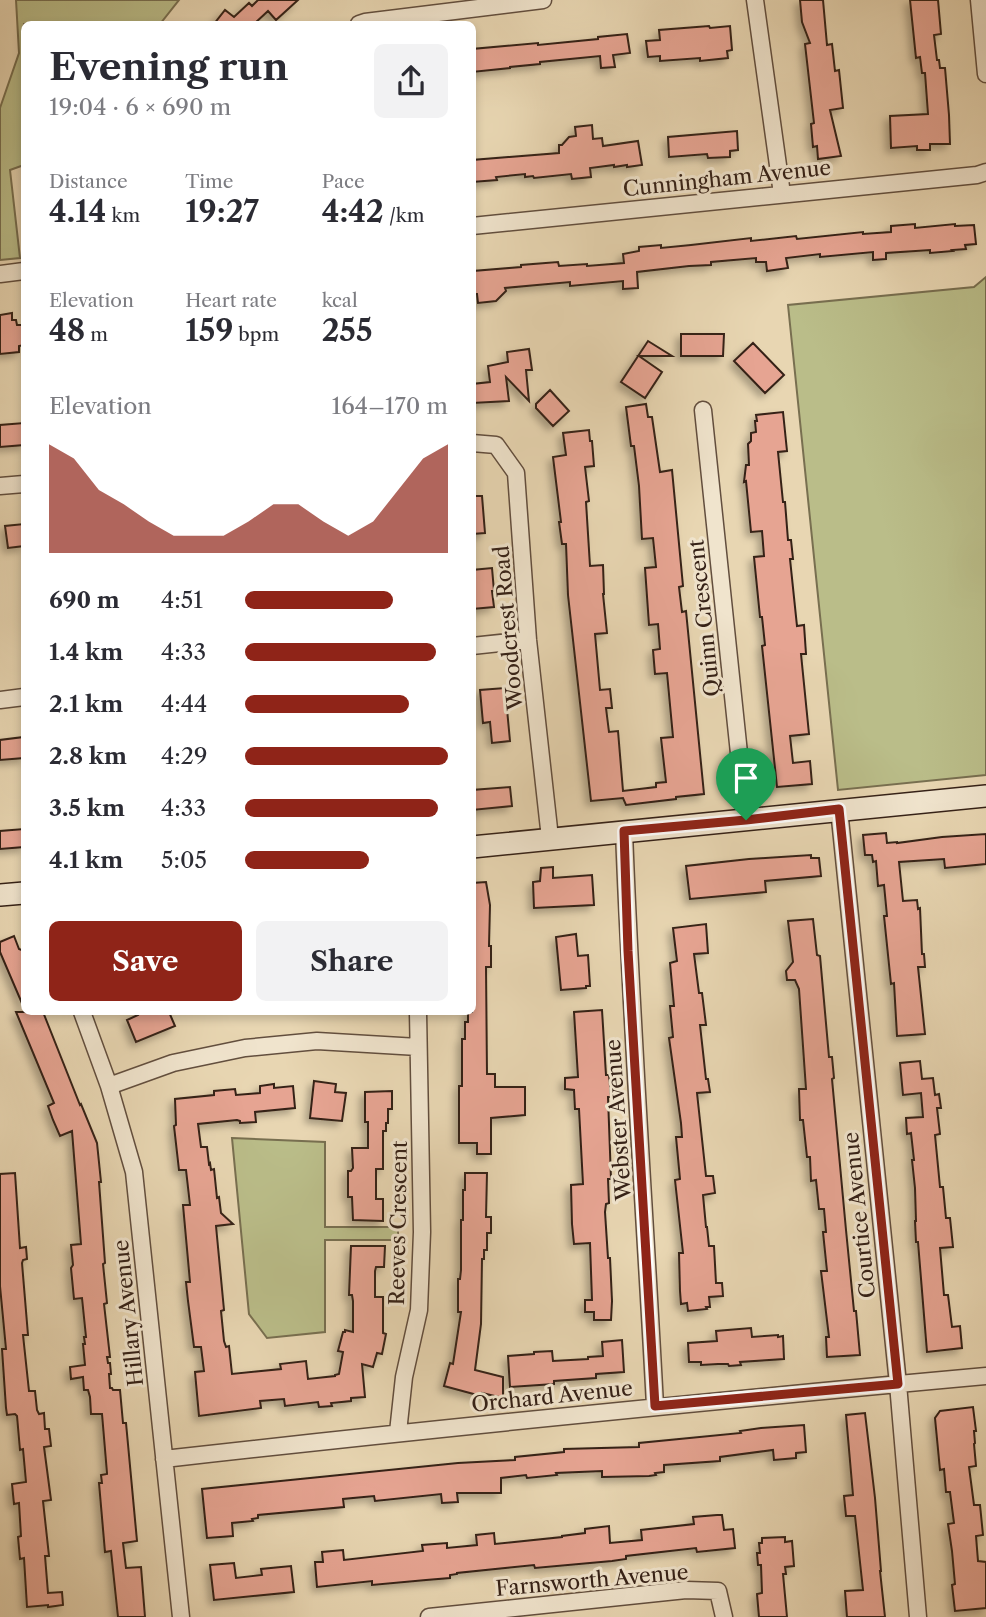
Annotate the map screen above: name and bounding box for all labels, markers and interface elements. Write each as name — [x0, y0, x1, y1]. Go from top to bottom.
text: Evening run — [49, 43, 289, 90]
button: share — [374, 44, 448, 118]
text: 19:04 · 6 × 690 m — [49, 93, 231, 121]
street label: Cunningham Avenue — [622, 155, 832, 201]
text: Distance — [49, 170, 128, 193]
text: Time — [185, 170, 233, 193]
text: Pace — [322, 170, 365, 193]
text: 4.14 — [49, 193, 106, 230]
text: 19:27 — [185, 193, 259, 230]
text: 4:42 — [322, 193, 384, 230]
text: km — [106, 204, 140, 227]
text: /km — [384, 204, 424, 227]
text: Elevation — [49, 289, 134, 312]
text: Heart rate — [185, 289, 277, 312]
text: kcal — [322, 289, 358, 312]
text: 48 — [49, 312, 85, 349]
text: 159 — [185, 312, 233, 349]
text: 255 — [322, 312, 373, 349]
text: m — [85, 323, 108, 346]
text: bpm — [233, 323, 279, 346]
text: Elevation — [49, 392, 152, 420]
text: 164–170 m — [332, 392, 448, 420]
street label: Quinn Crescent — [683, 538, 725, 698]
street label: Woodcrest Road — [488, 544, 528, 712]
text: 690 m — [49, 586, 120, 614]
text: 4:51 — [161, 586, 203, 614]
text: 1.4 km — [49, 638, 123, 666]
text: 4:33 — [161, 638, 206, 666]
text: 2.1 km — [49, 690, 123, 718]
text: 4:44 — [161, 690, 207, 718]
text: 2.8 km — [49, 742, 127, 770]
text: 4:29 — [161, 742, 207, 770]
pin — [716, 748, 776, 820]
icon: arrive — [727, 759, 765, 797]
text: 3.5 km — [49, 794, 125, 822]
text: 4:33 — [161, 794, 206, 822]
text: 4.1 km — [49, 846, 123, 874]
text: 5:05 — [161, 846, 207, 874]
button: Save — [49, 921, 242, 1001]
button: Share — [256, 921, 448, 1001]
street label: Webster Avenue — [600, 1038, 636, 1203]
street label: Courtice Avenue — [838, 1131, 880, 1299]
street label: Reeves Crescent — [384, 1140, 412, 1306]
street label: Hillary Avenue — [108, 1238, 148, 1388]
street label: Orchard Avenue — [470, 1375, 634, 1417]
street label: Farnsworth Avenue — [495, 1559, 689, 1601]

